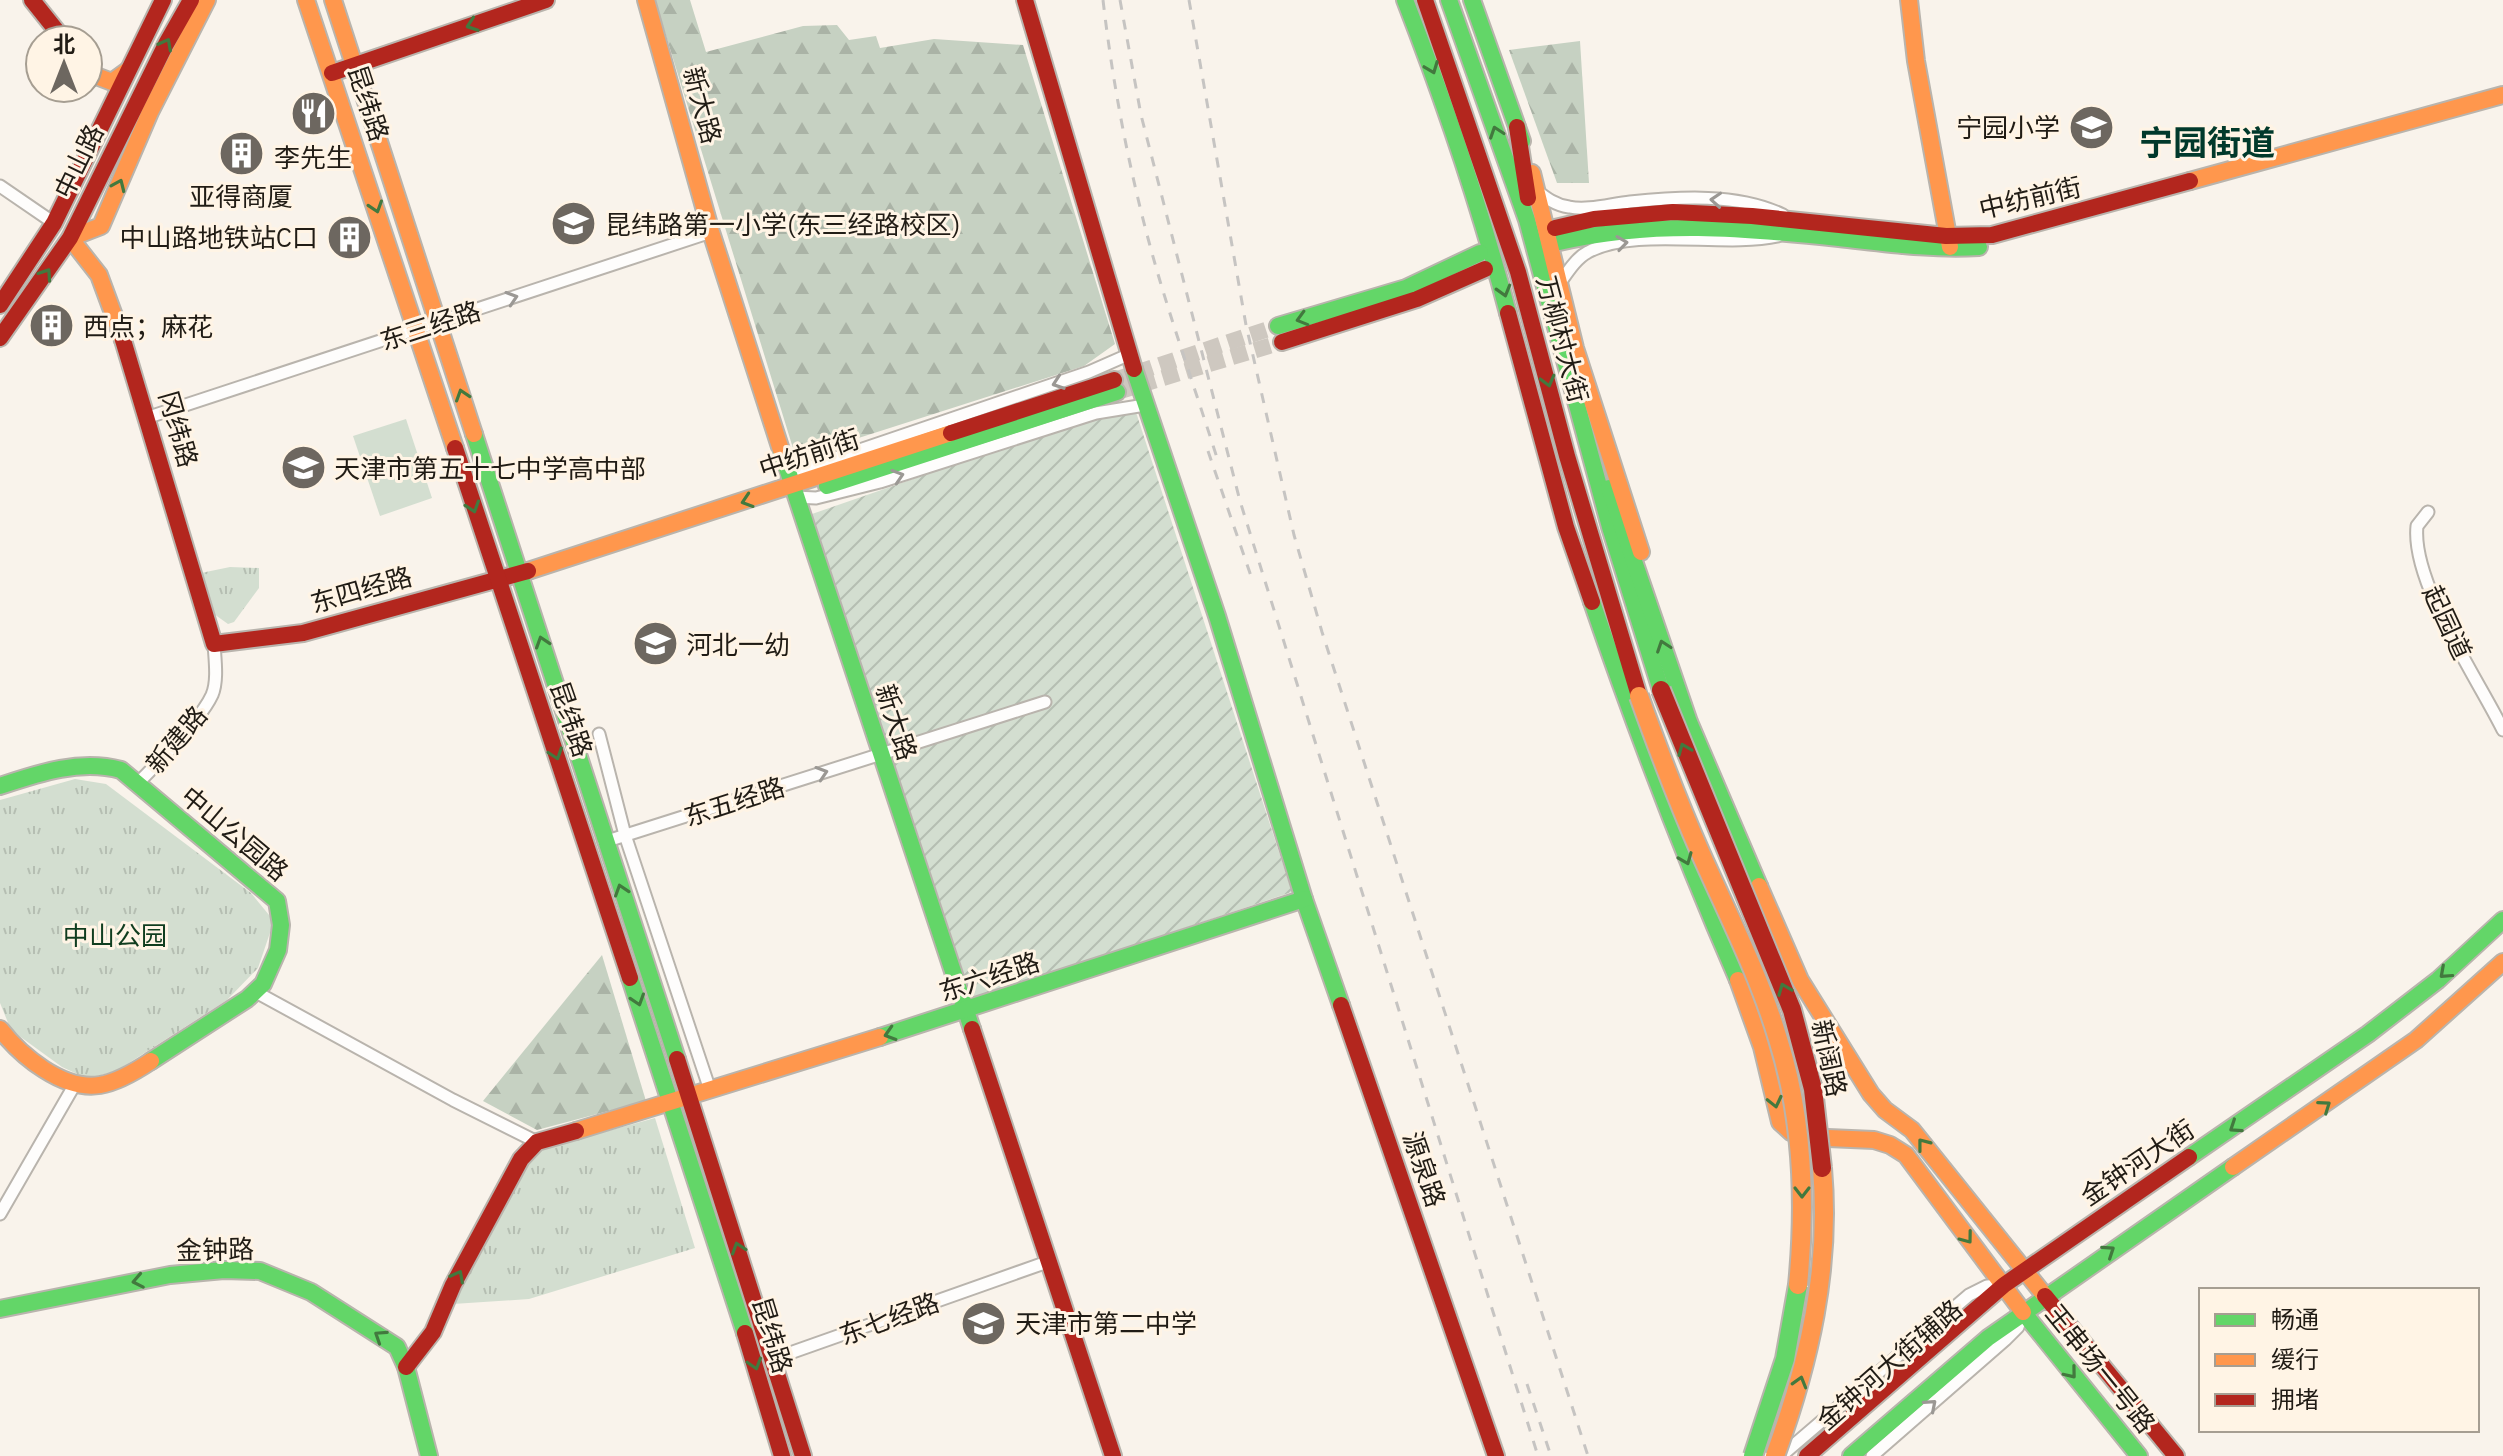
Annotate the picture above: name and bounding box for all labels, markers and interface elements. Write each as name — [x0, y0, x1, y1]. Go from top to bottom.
one-way arrow — [466, 16, 480, 32]
north arrow — [24, 24, 104, 104]
text: 北 — [53, 29, 75, 58]
one-way arrow — [156, 39, 172, 53]
one-way arrow — [1422, 60, 1439, 74]
street label: 昆纬路 — [341, 61, 397, 145]
street label: 新大路 — [676, 63, 730, 147]
restaurant icon: 李先生 — [289, 90, 337, 138]
school or university icon: 宁园小学 — [2067, 103, 2115, 151]
place label: 宁园小学 — [1956, 110, 2060, 144]
street label: 中山路 — [46, 118, 110, 204]
district label: 宁园街道 — [2139, 120, 2275, 164]
one-way arrow — [1489, 126, 1505, 140]
building icon: 亚得商厦 — [217, 129, 265, 177]
place label: 李先生 — [274, 140, 352, 174]
street label: 中纺前街 — [1976, 169, 2084, 225]
one-way arrow — [109, 179, 125, 193]
place label: 亚得商厦 — [189, 179, 293, 213]
one-way arrow — [1709, 192, 1722, 209]
one-way arrow — [366, 199, 382, 213]
school or university icon: 昆纬路第一小学(东三经路校区) — [550, 200, 598, 248]
place label: 昆纬路第一小学(东三经路校区) — [605, 207, 960, 241]
building icon: 中山路地铁站C口 — [325, 213, 373, 261]
place label: 中山路地铁站C口 — [120, 220, 318, 254]
one-way arrow — [1615, 235, 1628, 252]
one-way arrow — [36, 269, 51, 283]
street label: 万柳村大街 — [1530, 272, 1596, 406]
one-way arrow — [1495, 284, 1511, 298]
one-way arrow — [504, 291, 518, 307]
street label: 东三经路 — [375, 293, 485, 357]
building icon: 西点；麻花 — [28, 302, 76, 350]
place label: 西点；麻花 — [83, 309, 213, 343]
one-way arrow — [1296, 310, 1309, 326]
one-way arrow — [1052, 373, 1066, 389]
one-way arrow — [1539, 374, 1555, 388]
street label: 冈纬路 — [152, 387, 206, 471]
one-way arrow — [455, 389, 471, 403]
street label: 中纺前街 — [754, 421, 864, 485]
school or university icon: 天津市第五十七中学高中部 — [279, 444, 327, 492]
place label: 天津市第五十七中学高中部 — [334, 451, 646, 485]
one-way arrow — [891, 469, 905, 485]
one-way arrow — [740, 492, 754, 508]
one-way arrow — [464, 499, 480, 513]
street label: 东四经路 — [306, 558, 416, 620]
street label: 起园道 — [2416, 579, 2480, 665]
school or university icon: 河北一幼 — [631, 620, 679, 668]
place label: 河北一幼 — [686, 627, 790, 661]
one-way arrow — [535, 636, 551, 650]
one-way arrow — [1657, 639, 1673, 653]
street label: 昆纬路 — [543, 677, 601, 761]
street label: 新大路 — [869, 680, 925, 764]
street label: 新建路 — [138, 698, 214, 780]
one-way arrow — [1677, 743, 1693, 757]
one-way arrow — [547, 746, 563, 760]
one-way arrow — [815, 766, 829, 782]
street label: 东五经路 — [679, 769, 789, 833]
street label: 中山公园路 — [174, 778, 296, 888]
one-way arrow — [1676, 851, 1693, 865]
one-way arrow — [615, 884, 631, 898]
park label: 中山公园 — [63, 918, 167, 952]
street label: 东六经路 — [934, 944, 1044, 1008]
one-way arrow — [2440, 963, 2455, 978]
one-way arrow — [1778, 983, 1794, 997]
one-way arrow — [629, 993, 645, 1007]
street label: 新阔路 — [1805, 1016, 1855, 1100]
one-way arrow — [884, 1025, 898, 1041]
one-way arrow — [1766, 1095, 1783, 1108]
one-way arrow — [2316, 1101, 2330, 1116]
street label: 金钟河大街 — [2074, 1112, 2200, 1212]
one-way arrow — [2229, 1117, 2243, 1132]
street label: 源泉路 — [1396, 1127, 1454, 1211]
one-way arrow — [1918, 1138, 1932, 1153]
one-way arrow — [1793, 1186, 1811, 1199]
one-way arrow — [1957, 1229, 1972, 1244]
street label: 金钟路 — [176, 1231, 254, 1267]
one-way arrow — [731, 1242, 747, 1255]
one-way arrow — [2101, 1246, 2115, 1261]
one-way arrow — [449, 1270, 464, 1284]
one-way arrow — [131, 1272, 145, 1289]
street label: 东七经路 — [834, 1284, 944, 1352]
legend — [2199, 1288, 2479, 1432]
street label: 金钟河大街辅路 — [1809, 1291, 1969, 1437]
street label: 昆纬路 — [745, 1293, 801, 1377]
street label: 王串场一号路 — [2039, 1297, 2163, 1439]
school or university icon: 天津市第二中学 — [960, 1299, 1008, 1347]
text: 畅通 — [2271, 1303, 2319, 1335]
place label: 天津市第二中学 — [1015, 1306, 1197, 1340]
one-way arrow — [374, 1331, 389, 1346]
text: 缓行 — [2271, 1343, 2319, 1375]
one-way arrow — [746, 1356, 762, 1370]
one-way arrow — [2061, 1364, 2076, 1378]
one-way arrow — [1791, 1376, 1807, 1390]
text: 拥堵 — [2271, 1383, 2319, 1415]
one-way arrow — [1922, 1400, 1937, 1414]

